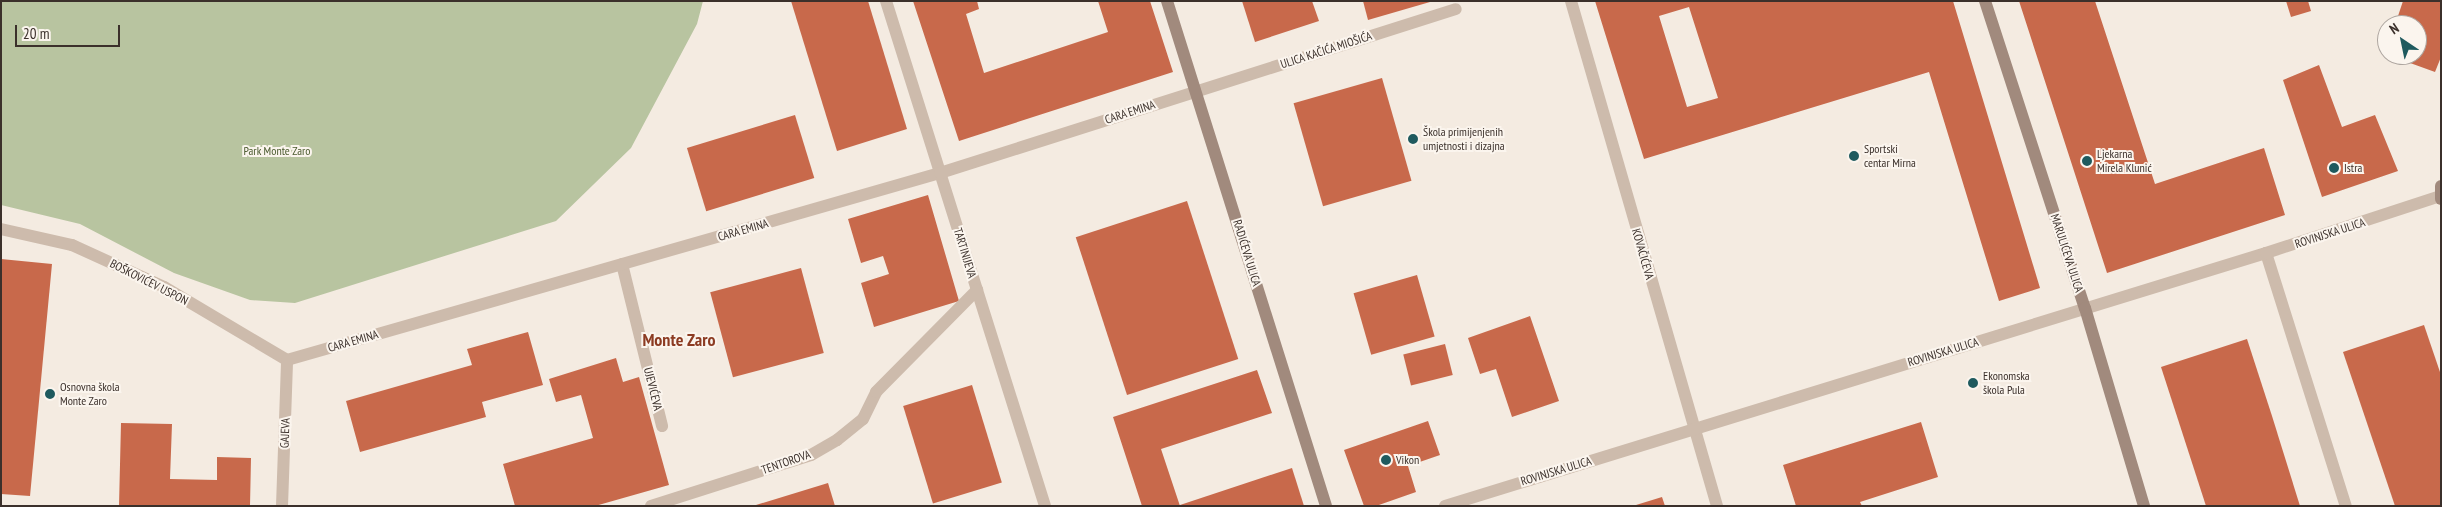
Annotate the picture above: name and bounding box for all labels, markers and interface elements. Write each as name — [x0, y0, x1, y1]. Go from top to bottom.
scale bar — [18, 15, 122, 47]
north arrow — [2377, 15, 2427, 65]
text: N — [2386, 19, 2402, 38]
text: 20 m — [23, 24, 49, 43]
street label: ULICA KAČIĆA MIOŠIĆA — [1278, 28, 1374, 72]
street label: CARA EMINA — [1103, 97, 1157, 127]
place label: Škola primijenjenih umjetnosti i dizajna — [1423, 125, 1505, 153]
marker: Škola primijenjenih umjetnosti i dizajna — [1407, 133, 1419, 145]
place label: Sportski centar Mirna — [1864, 142, 1916, 170]
park label: Park Monte Zaro — [243, 144, 311, 158]
place label: Ljekarna Mirela Klunić — [2097, 147, 2152, 175]
marker: Sportski centar Mirna — [1848, 150, 1860, 162]
marker: Ljekarna Mirela Klunić — [2081, 155, 2093, 167]
place label: Istra — [2344, 161, 2362, 175]
marker: Istra — [2328, 162, 2340, 174]
street label: MARULIĆEVA ULICA — [2047, 212, 2087, 294]
street label: ROVINJSKA ULICA — [2293, 215, 2367, 251]
street label: CARA EMINA — [716, 216, 770, 244]
street label: RADIĆEVA ULICA — [1230, 218, 1264, 288]
street label: TARTINIJEVA — [951, 226, 979, 280]
street label: KOVAČIĆEVA — [1629, 227, 1657, 281]
street label: BOŠKOVIĆEV USPON — [107, 256, 191, 308]
street label: CARA EMINA — [326, 327, 380, 355]
district label: Monte Zaro — [642, 329, 716, 351]
street label: ROVINJSKA ULICA — [1906, 334, 1980, 370]
street label: UJEVIĆEVA — [641, 366, 665, 412]
place label: Ekonomska škola Pula — [1983, 369, 2030, 397]
marker: Ekonomska škola Pula — [1967, 377, 1979, 389]
place label: Osnovna škola Monte Zaro — [60, 380, 120, 408]
marker: Osnovna škola Monte Zaro — [44, 388, 56, 400]
street label: GAJEVA — [277, 418, 293, 448]
street label: TENTOROVA — [760, 447, 812, 477]
place label: Vikon — [1396, 453, 1419, 467]
street label: ROVINJSKA ULICA — [1519, 453, 1593, 489]
marker: Vikon — [1380, 454, 1392, 466]

